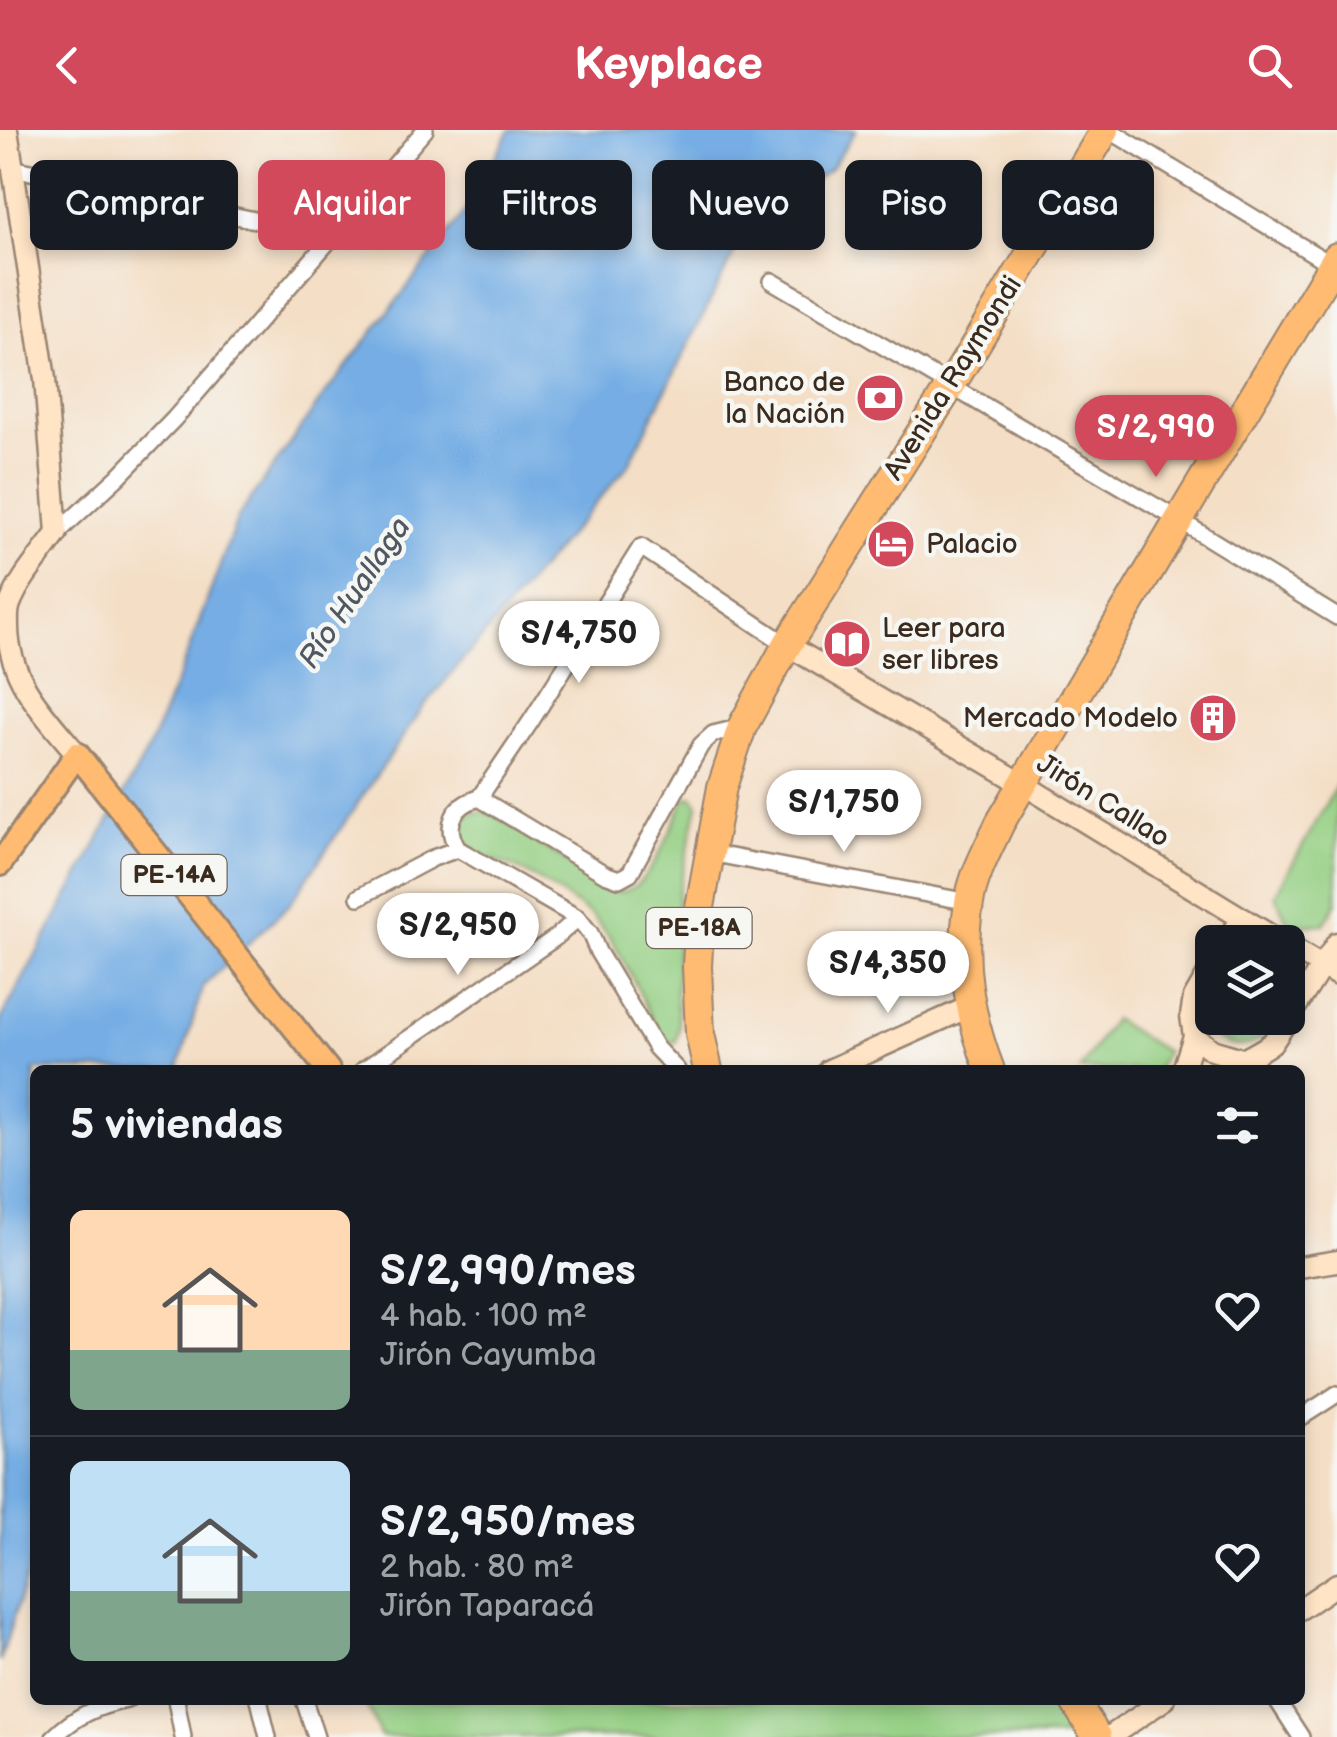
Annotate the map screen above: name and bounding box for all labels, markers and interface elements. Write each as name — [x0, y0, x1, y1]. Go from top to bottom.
icon: back — [40, 38, 95, 93]
text: Keyplace — [574, 38, 763, 93]
icon: search — [1242, 38, 1297, 93]
chip: Comprar — [30, 160, 238, 250]
chip: Alquilar — [258, 160, 445, 250]
chip: Filtros — [465, 160, 632, 250]
chip: Nuevo — [652, 160, 825, 250]
chip: Piso — [845, 160, 982, 250]
chip: Casa — [1002, 160, 1154, 250]
street label: Avenida Raymondi — [877, 270, 1029, 486]
place label: Banco de la Nación — [723, 366, 845, 431]
bank icon: Banco de la Nación — [854, 372, 906, 424]
pin: S/2,990 — [1064, 395, 1248, 480]
text: S/2,990 — [1097, 408, 1215, 447]
water label: Río Huallaga — [291, 511, 419, 675]
hotel icon: Palacio — [865, 518, 917, 570]
place label: Palacio — [926, 528, 1018, 561]
pin: S/4,750 — [487, 601, 671, 686]
place label: Leer para ser libres — [882, 612, 1006, 677]
text: S/4,750 — [521, 614, 637, 653]
library icon: Leer para ser libres — [821, 618, 873, 670]
building icon: Mercado Modelo — [1187, 692, 1239, 744]
place label: Mercado Modelo — [963, 702, 1178, 735]
street label: Jirón Callao — [1031, 747, 1175, 855]
pin: S/1,750 — [752, 770, 936, 855]
text: S/1,750 — [788, 783, 900, 822]
road number: PE-14A — [121, 855, 226, 895]
pin: S/2,950 — [366, 893, 550, 978]
text: S/2,950 — [399, 906, 517, 945]
road number: PE-18A — [646, 908, 752, 948]
map controls — [1195, 925, 1305, 1035]
button: layers — [1195, 925, 1305, 1035]
pin: S/4,350 — [796, 931, 980, 1016]
text: S/4,350 — [829, 944, 947, 983]
icon: filters — [1210, 1098, 1265, 1153]
text: 5 viviendas — [70, 1100, 283, 1151]
text: S/2,990/mes — [380, 1246, 636, 1297]
icon: home — [150, 1250, 270, 1370]
icon: heart — [1210, 1283, 1265, 1338]
text: 4 hab. · 100 m² — [380, 1297, 587, 1336]
text: Jirón Cayumba — [380, 1336, 597, 1375]
text: S/2,950/mes — [380, 1497, 635, 1548]
icon: home — [150, 1501, 270, 1621]
icon: heart — [1210, 1534, 1265, 1589]
text: 2 hab. · 80 m² — [380, 1548, 574, 1587]
text: Jirón Taparacá — [380, 1587, 594, 1626]

